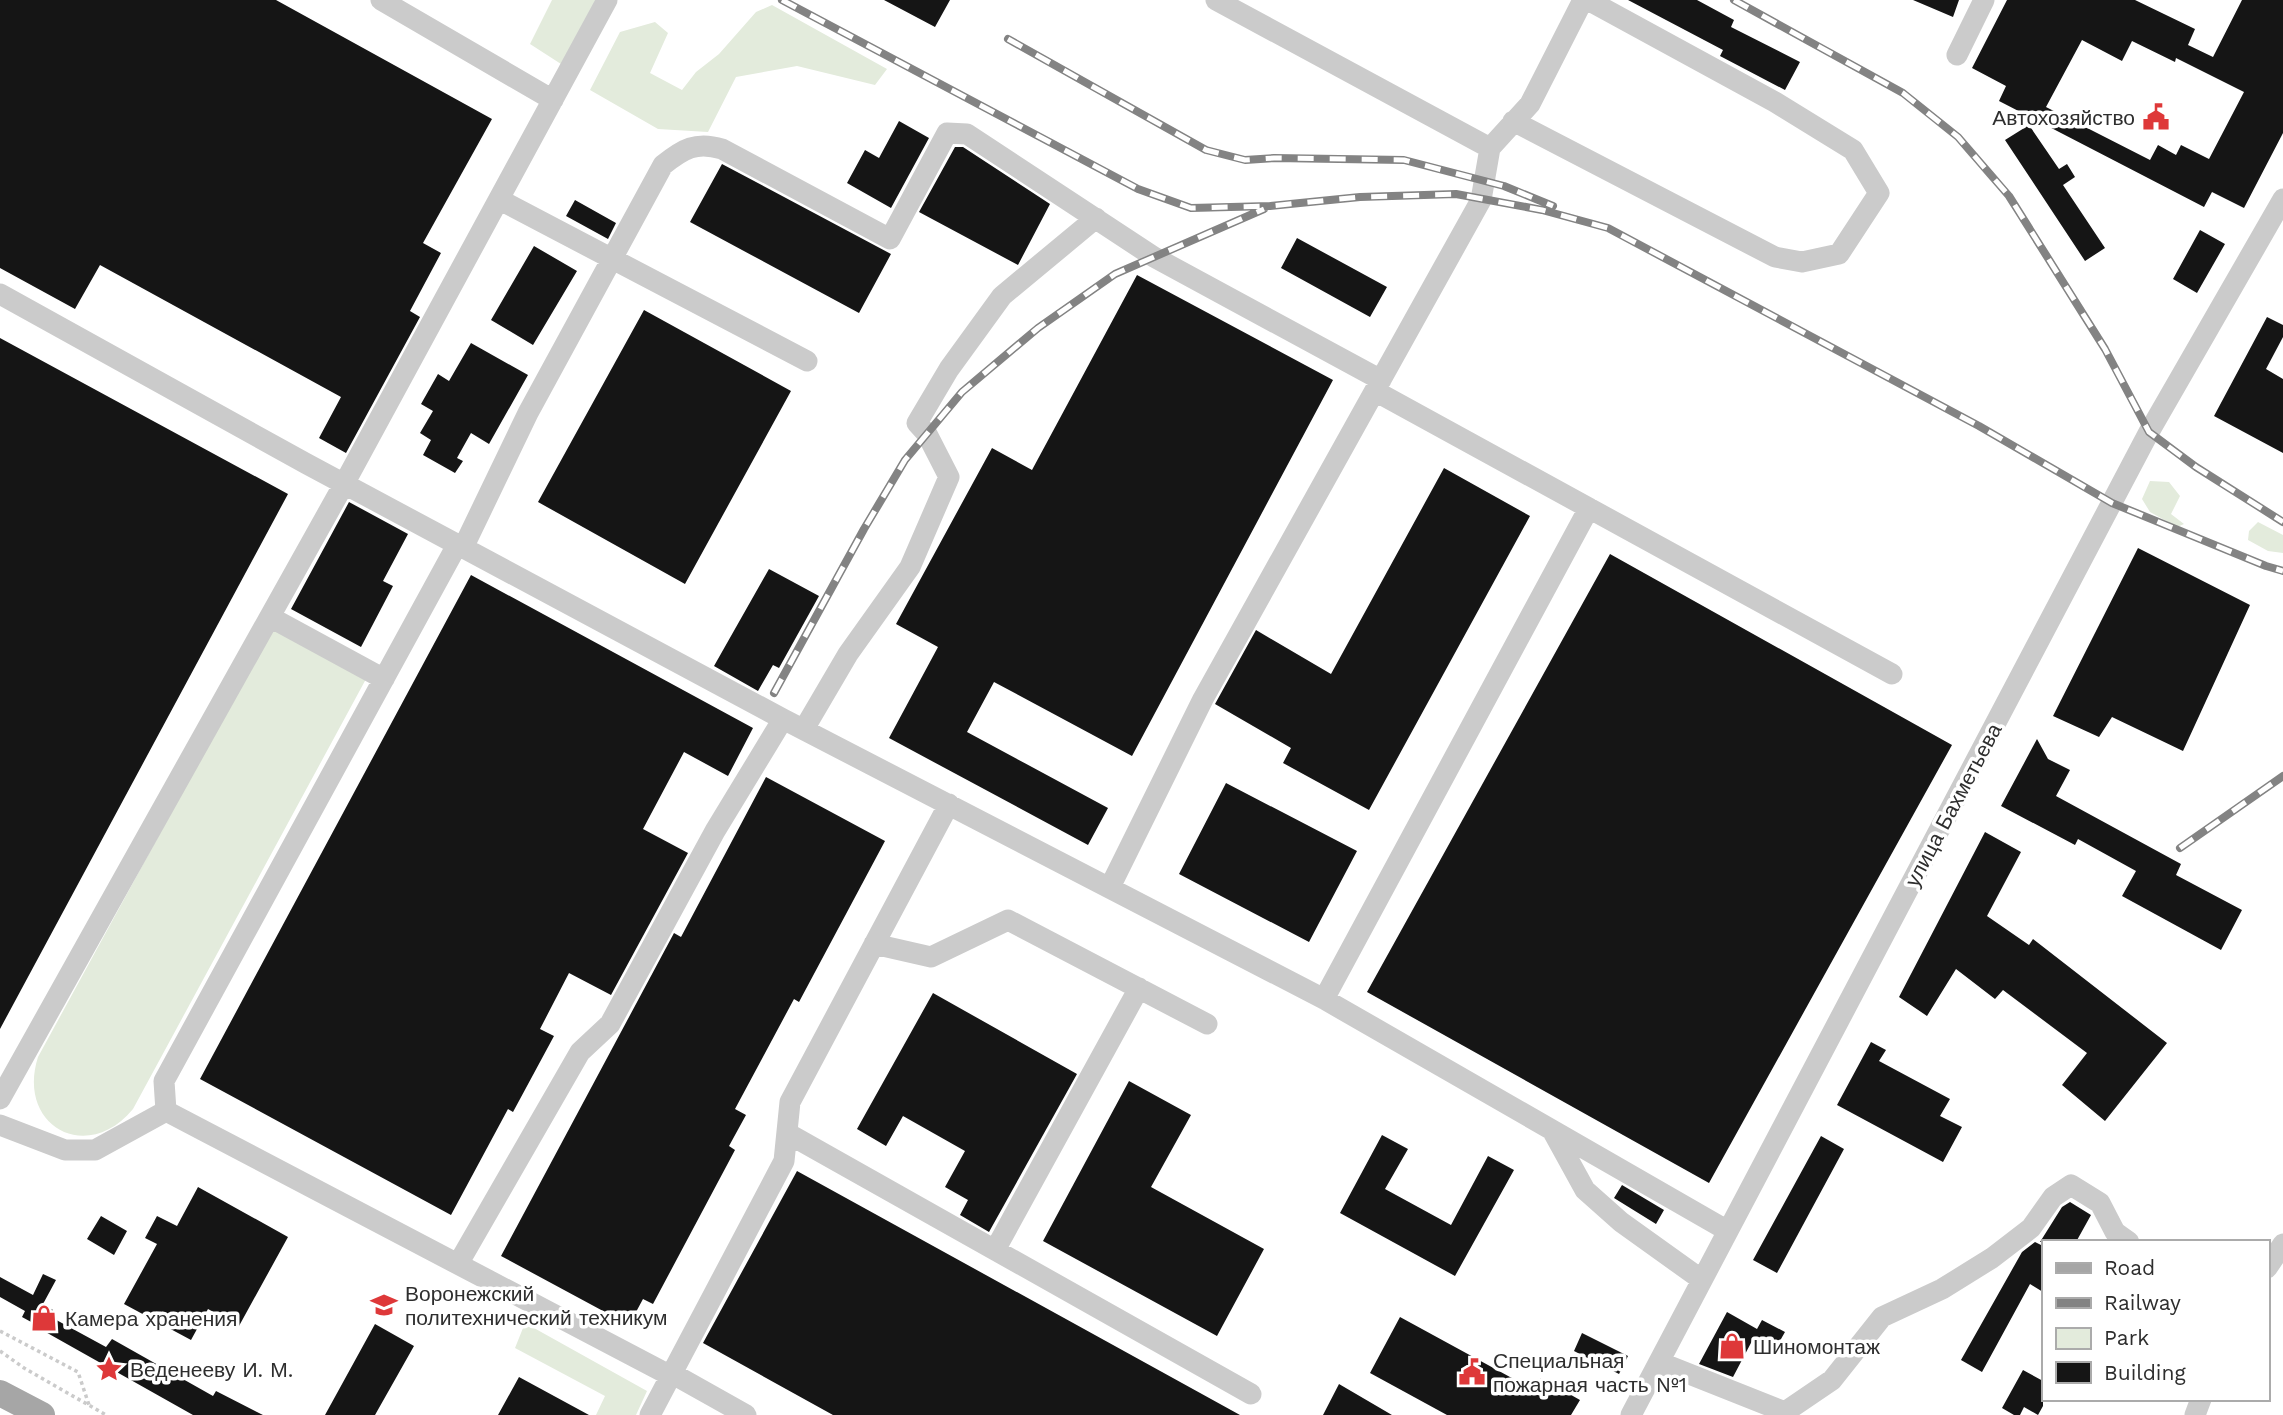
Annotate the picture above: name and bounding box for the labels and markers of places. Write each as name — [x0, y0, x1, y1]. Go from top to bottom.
public building icon: Автохозяйство — [2141, 102, 2171, 132]
place label: Автохозяйство — [1992, 105, 2135, 130]
place label: Воронежский политехнический техникум — [405, 1281, 667, 1330]
school or university icon: Воронежский политехнический техникум — [369, 1290, 399, 1320]
shop icon: Камера хранения — [29, 1303, 59, 1333]
place label: Камера хранения — [65, 1306, 237, 1331]
shop icon: Шиномонтаж — [1717, 1331, 1747, 1361]
place label: Шиномонтаж — [1753, 1334, 1880, 1359]
place label: Специальная пожарная часть №1 — [1493, 1348, 1687, 1397]
place icon: Веденееву И. М. — [94, 1354, 124, 1384]
place label: Веденееву И. М. — [130, 1357, 293, 1382]
public building icon: Специальная пожарная часть №1 — [1457, 1357, 1487, 1387]

